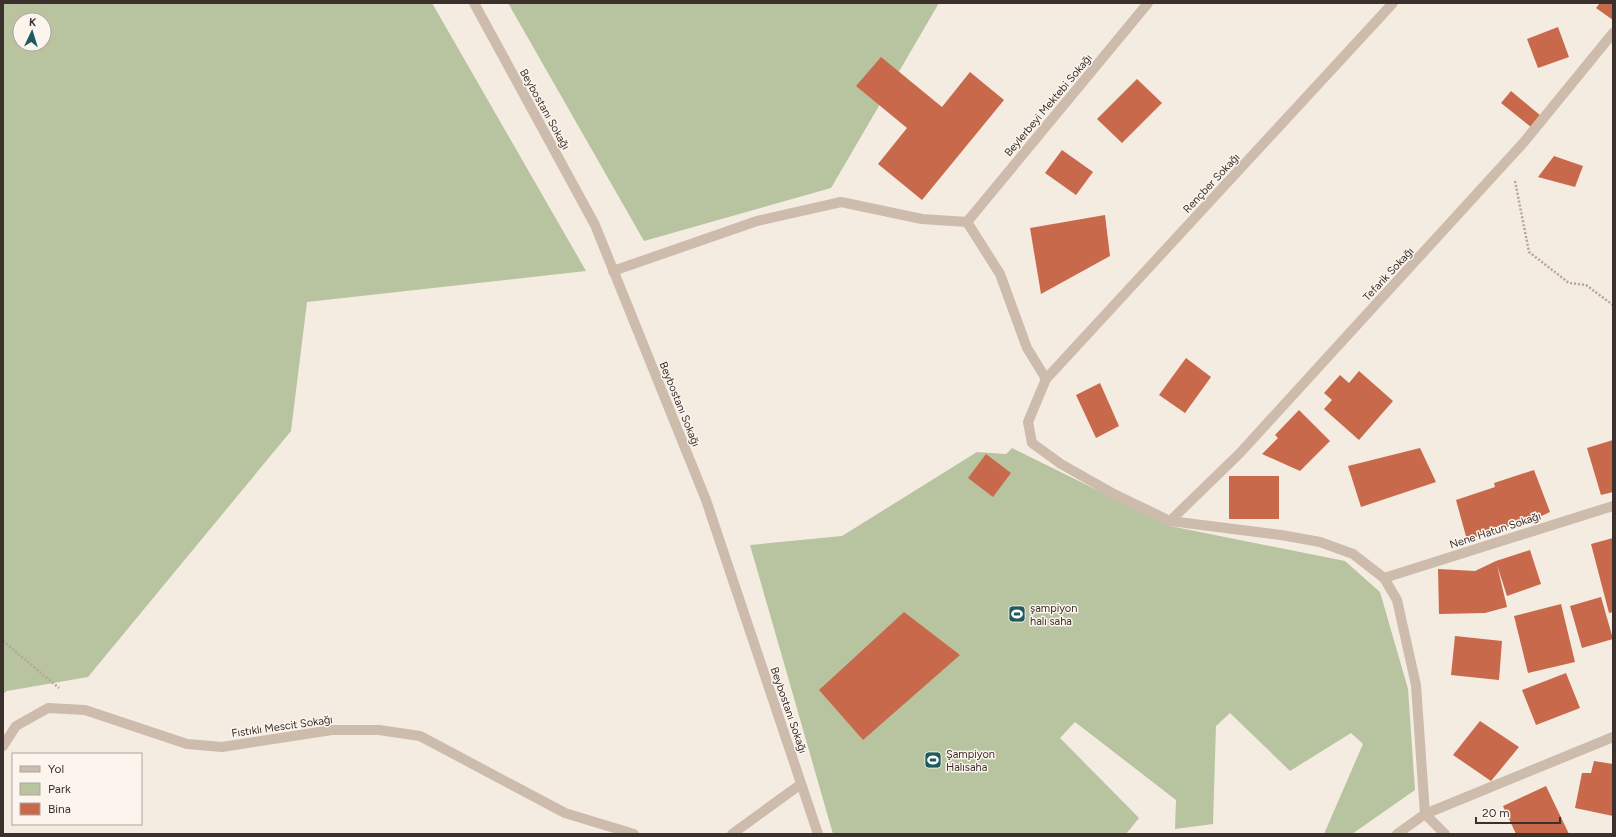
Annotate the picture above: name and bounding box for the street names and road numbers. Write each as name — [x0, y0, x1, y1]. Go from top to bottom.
street label: Beylerbeyi Mektebi Sokağı — [1002, 52, 1095, 159]
street label: Beybostanı Sokağı — [517, 67, 572, 152]
street label: Rençber Sokağı — [1180, 151, 1242, 216]
street label: Tefarik Sokağı — [1360, 245, 1416, 304]
street label: Beybostanı Sokağı — [657, 360, 703, 449]
street label: Nene Hatun Sokağı — [1448, 510, 1543, 551]
street label: Beybostanı Sokağı — [768, 665, 809, 755]
street label: Fıstıklı Mescit Sokağı — [231, 713, 334, 740]

